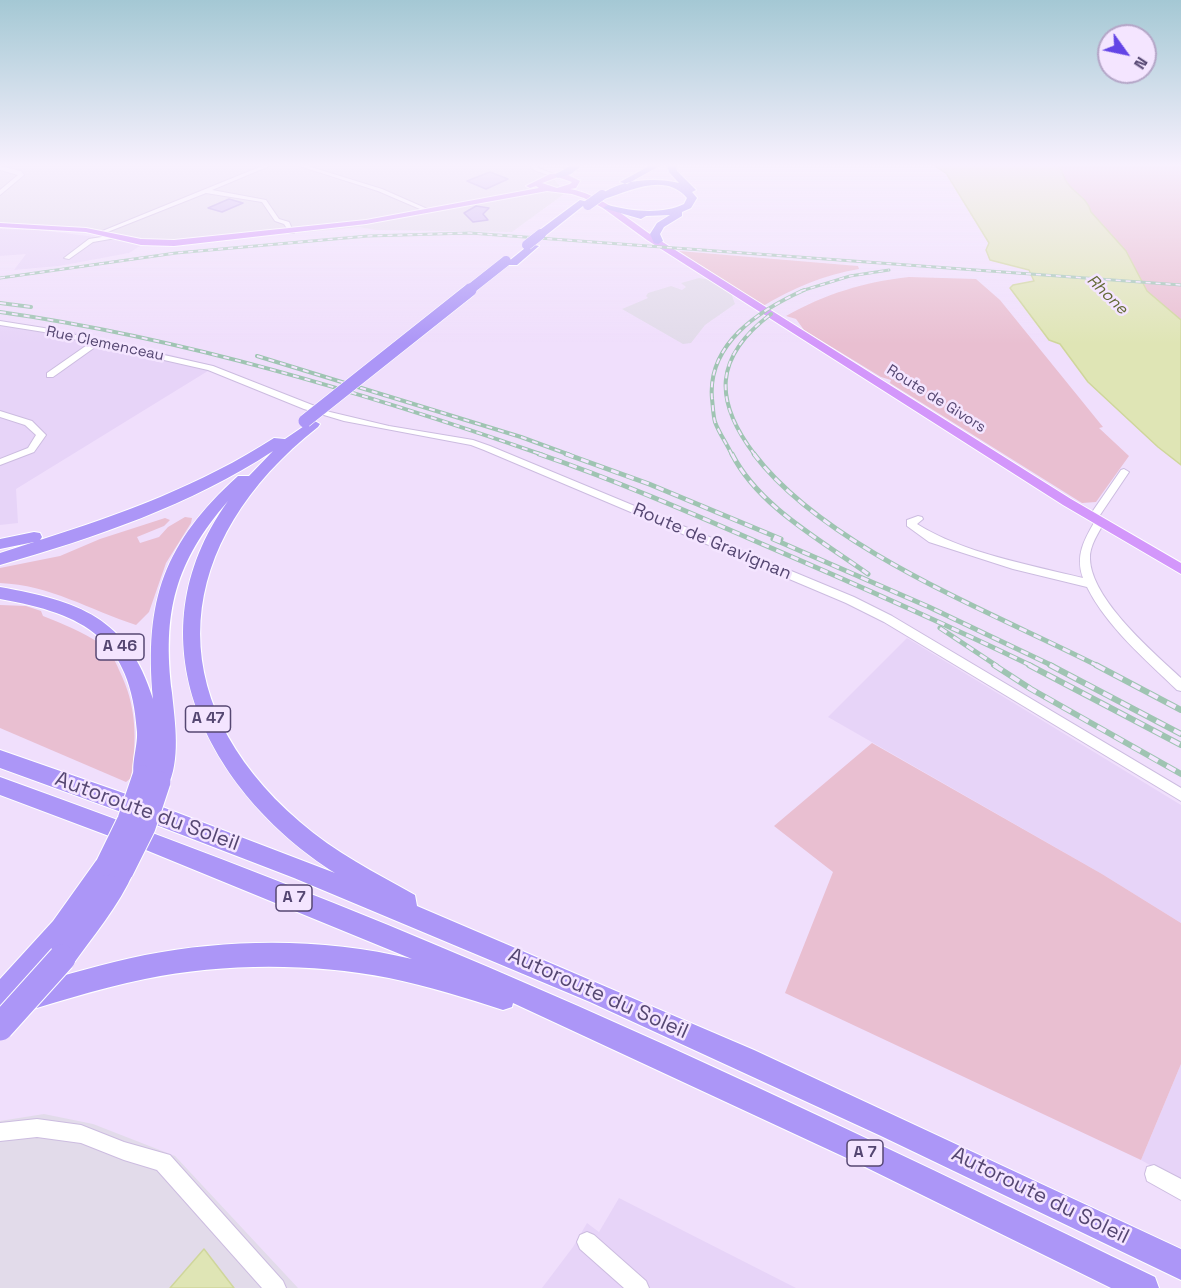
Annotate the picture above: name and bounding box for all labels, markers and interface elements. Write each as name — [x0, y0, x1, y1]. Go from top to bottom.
north arrow — [1097, 24, 1157, 84]
text: N — [1129, 53, 1153, 73]
water label: Rhone — [1083, 271, 1131, 319]
street label: Rue Clemenceau — [44, 323, 166, 365]
street label: Route de Givors — [883, 361, 989, 437]
street label: Route de Gravignan — [630, 499, 794, 585]
road number: A 46 — [96, 634, 144, 660]
road number: A 47 — [186, 706, 230, 732]
street label: Autoroute du Soleil — [51, 767, 243, 857]
road number: A 7 — [276, 885, 312, 911]
street label: Autoroute du Soleil — [504, 943, 692, 1045]
road number: A 7 — [847, 1140, 883, 1166]
street label: Autoroute du Soleil — [947, 1142, 1133, 1250]

